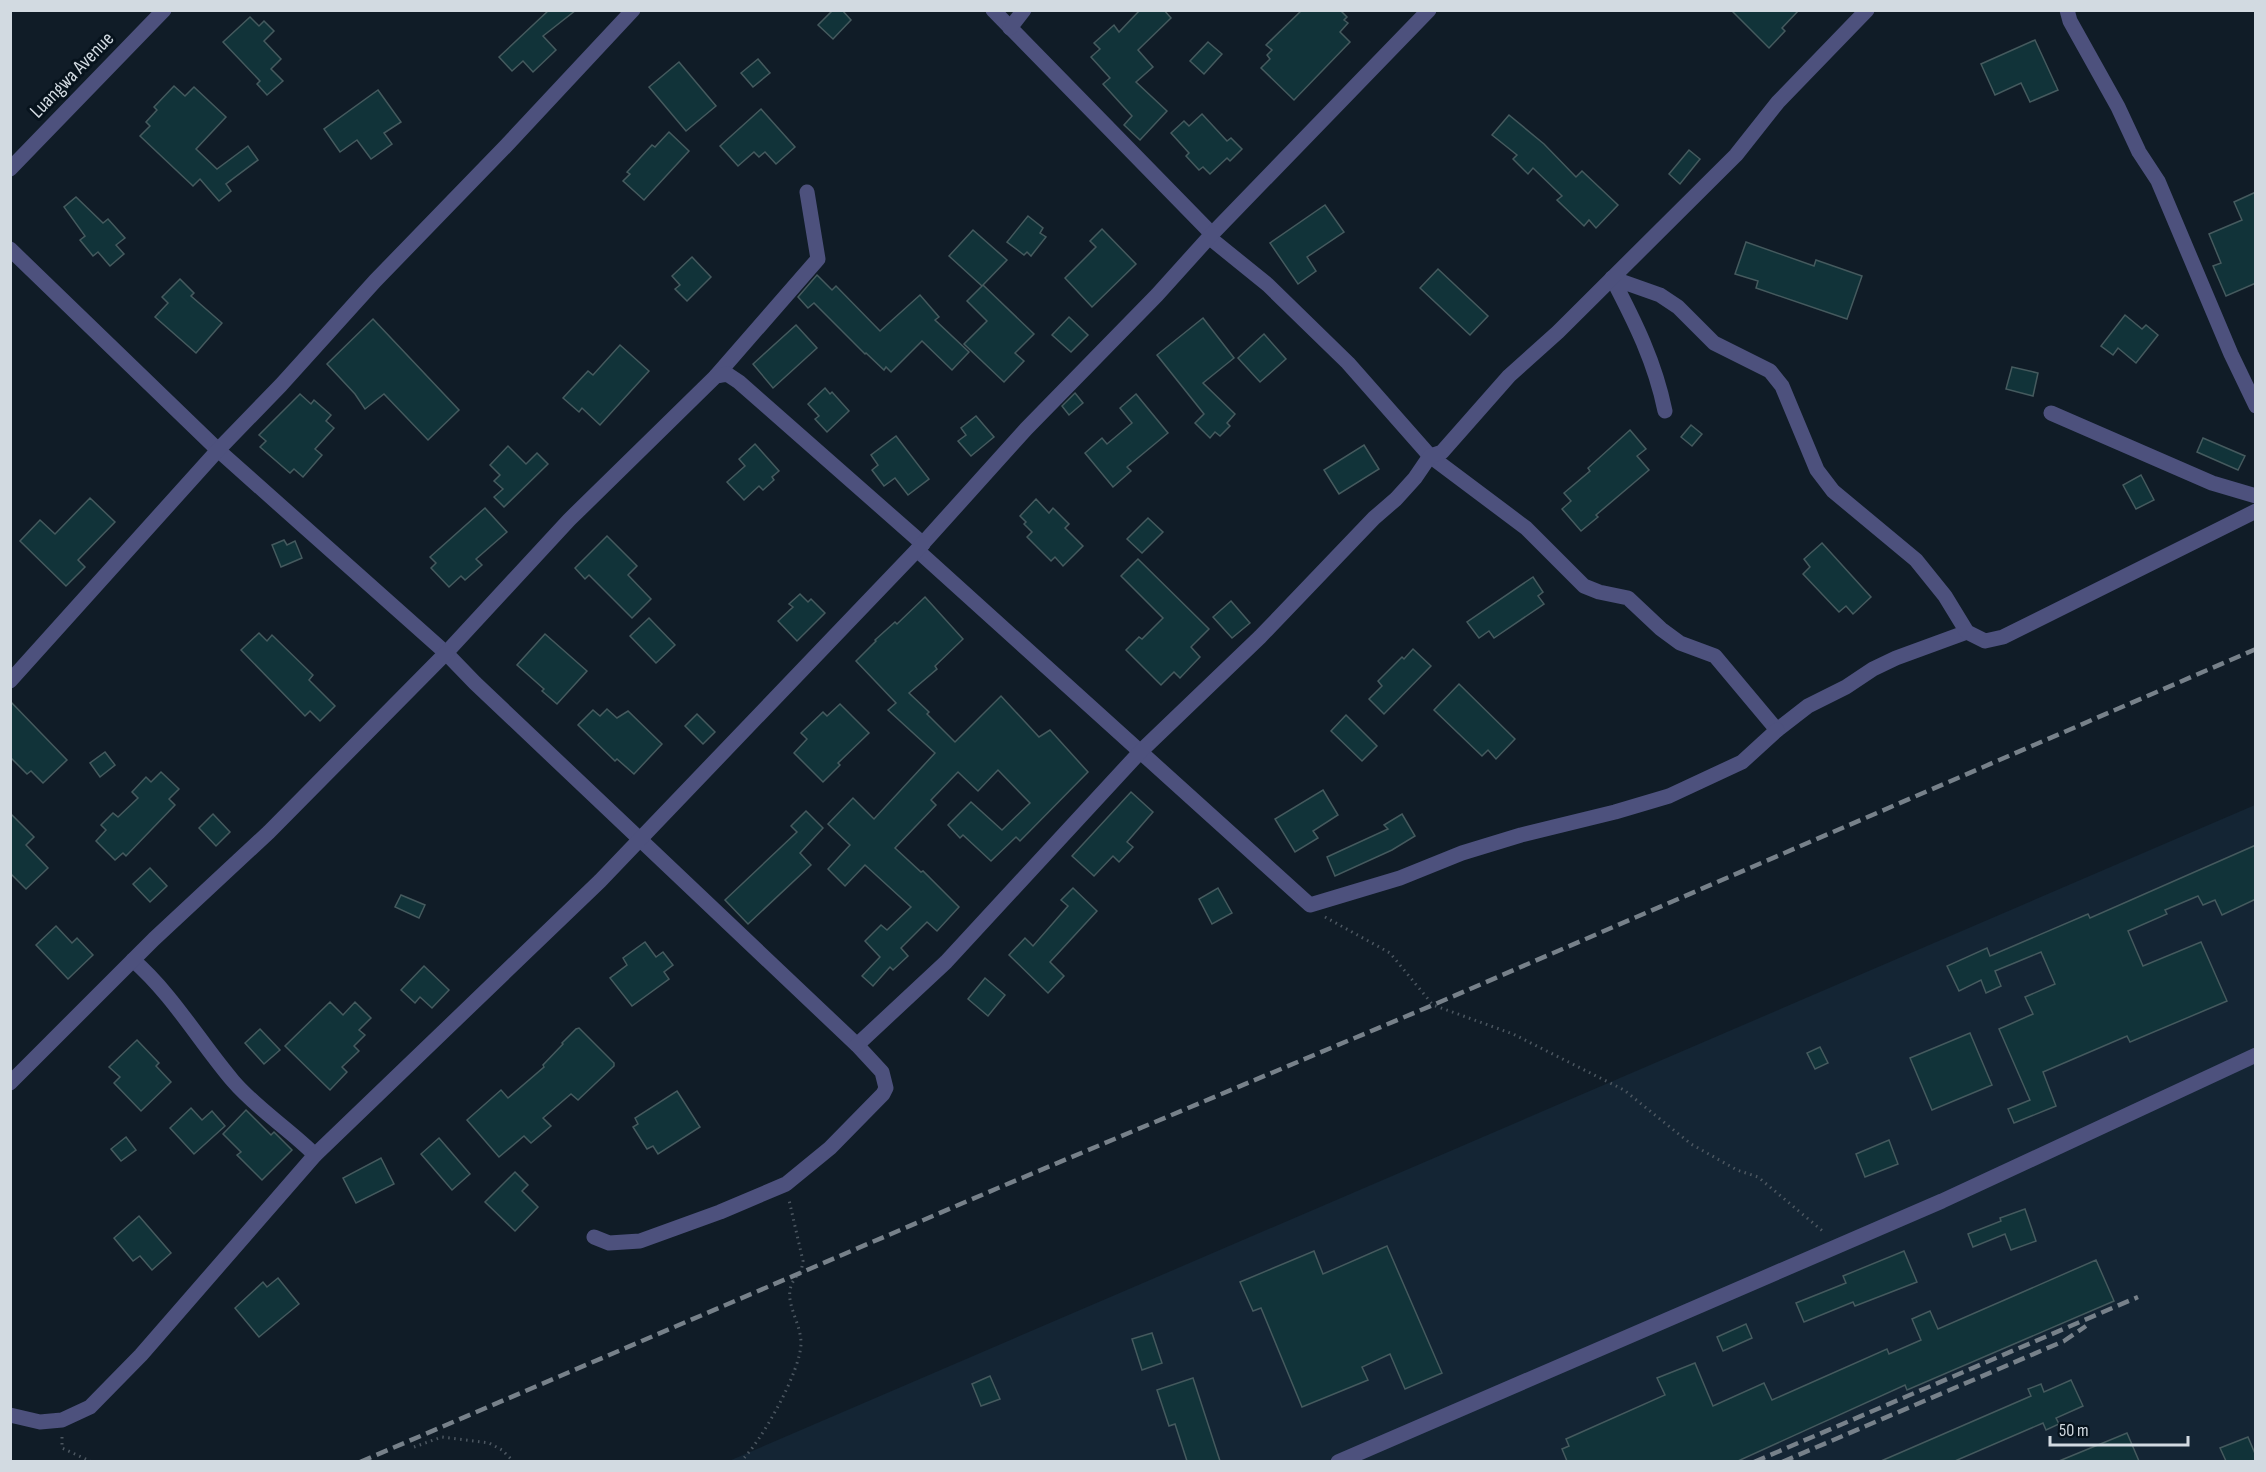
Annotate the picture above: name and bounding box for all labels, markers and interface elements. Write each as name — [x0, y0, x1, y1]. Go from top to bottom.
street label: Luangwa Avenue — [25, 27, 119, 123]
scale bar — [2050, 1409, 2188, 1447]
text: 50 m — [2059, 1420, 2089, 1441]

